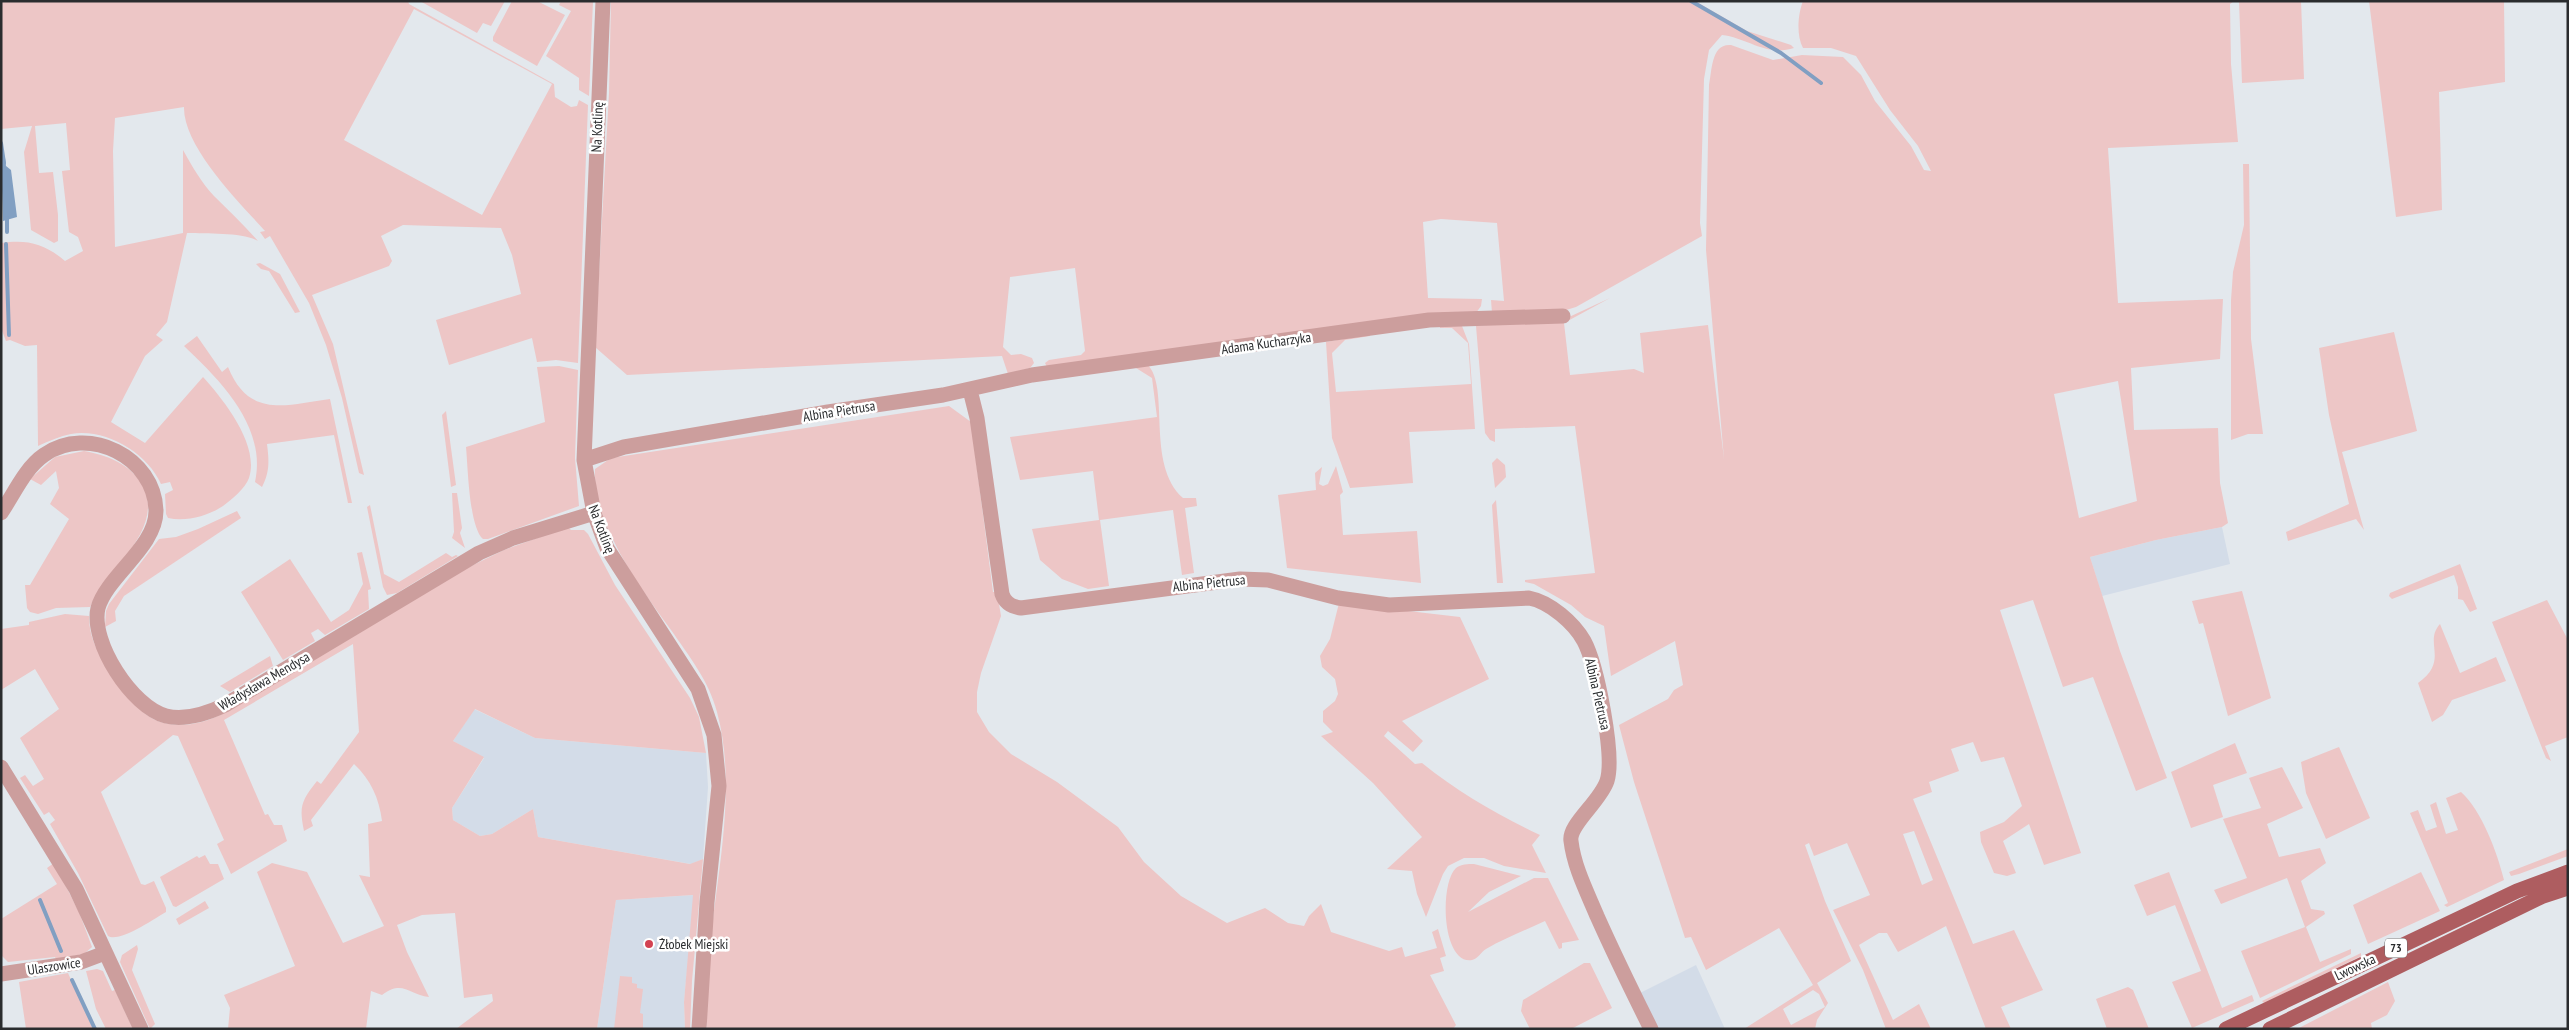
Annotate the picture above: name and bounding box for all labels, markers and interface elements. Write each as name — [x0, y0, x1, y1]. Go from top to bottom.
street label: Na Kotlinę — [587, 101, 607, 153]
street label: Adama Kucharzyka — [1220, 328, 1312, 358]
street label: Albina Pietrusa — [802, 396, 876, 426]
street label: Na Kotlinę — [585, 502, 620, 556]
street label: Albina Pietrusa — [1172, 570, 1246, 596]
street label: Władysława Mendysa — [215, 648, 313, 714]
street label: Albina Pietrusa — [1581, 656, 1615, 732]
place label: Żłobek Miejski — [659, 935, 728, 953]
marker: Żłobek Miejski — [643, 938, 655, 950]
road number: 73 — [2385, 938, 2407, 958]
street label: Lwowska — [2332, 950, 2378, 984]
street label: Ulaszowice — [26, 953, 82, 979]

